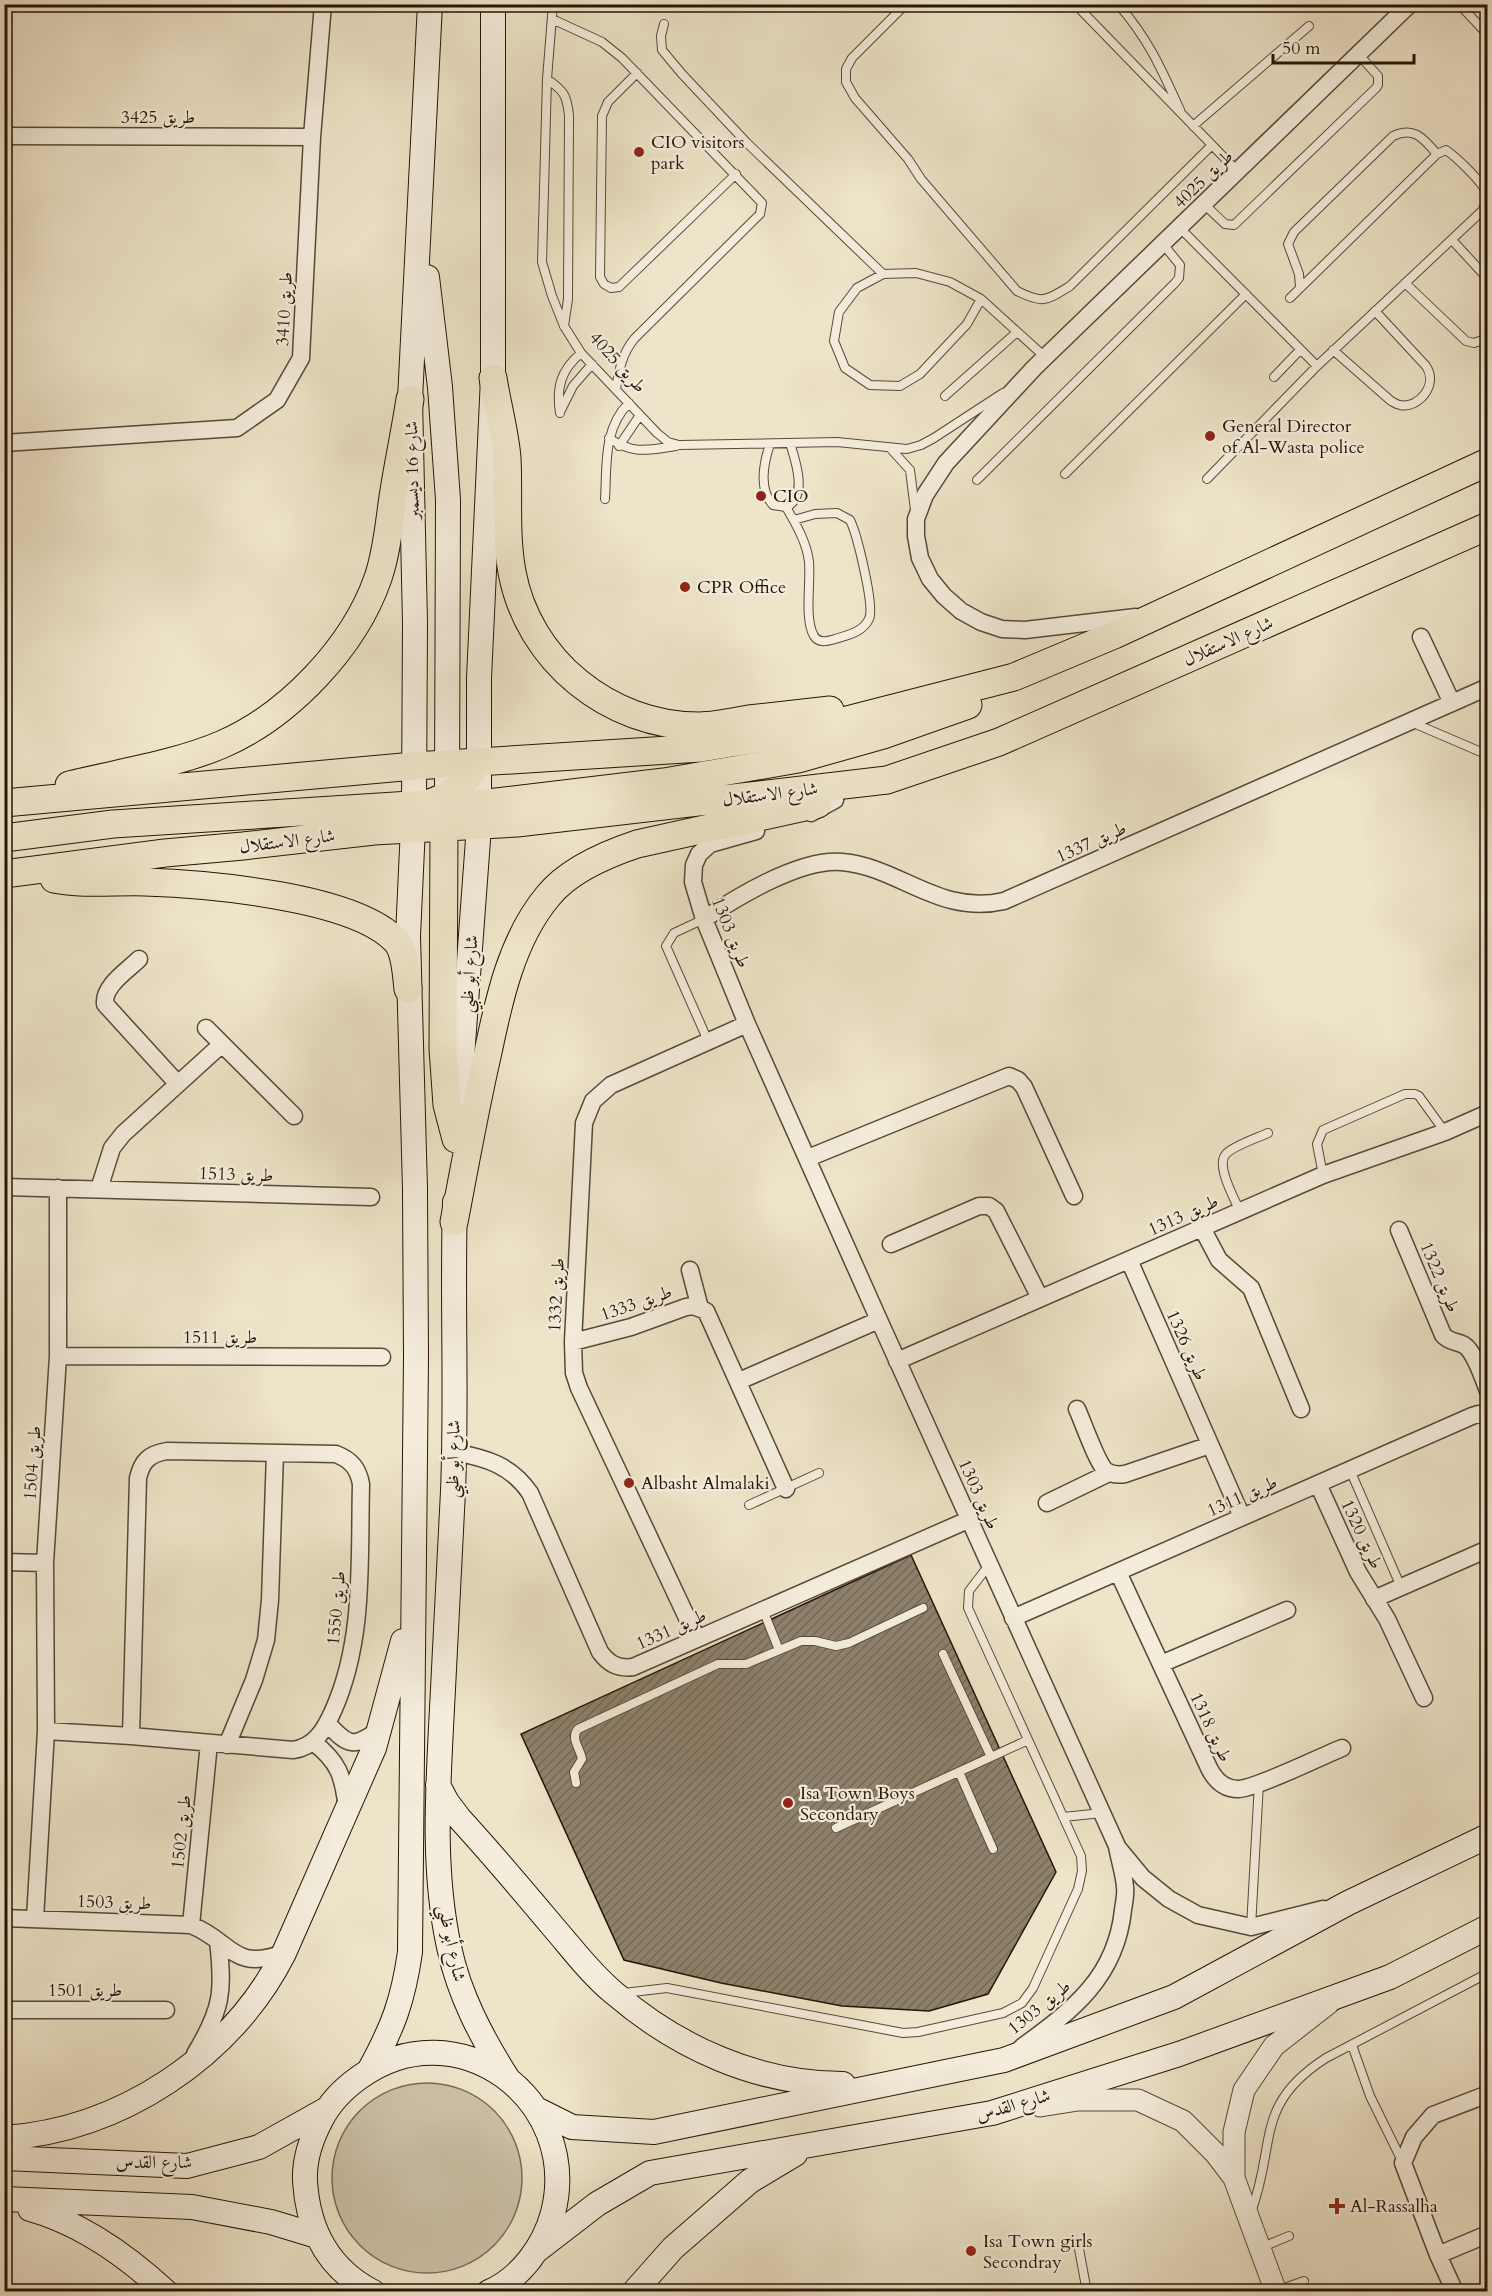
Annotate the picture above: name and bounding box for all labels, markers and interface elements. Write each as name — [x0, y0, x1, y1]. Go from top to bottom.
scale bar — [1273, 27, 1414, 65]
text: 50 m — [1282, 36, 1321, 61]
street label: طريق 3425 — [121, 105, 195, 130]
place label: CIO visitors park — [651, 130, 745, 176]
street label: طريق 4025 — [1168, 144, 1239, 214]
marker: CIO visitors park — [632, 145, 646, 159]
street label: طريق 3410 — [270, 271, 299, 347]
street label: طريق 4025 — [583, 326, 652, 398]
place label: General Director of Al-Wasta police — [1222, 414, 1365, 460]
street label: شارع 16 ديسمبر — [399, 420, 428, 521]
marker: General Director of Al-Wasta police — [1203, 429, 1217, 443]
place label: CIO — [773, 484, 808, 509]
marker: CIO — [754, 489, 768, 503]
place label: CPR Office — [697, 575, 786, 600]
marker: CPR Office — [678, 580, 692, 594]
street label: شارع الاستقلال — [1179, 610, 1278, 674]
street label: شارع الاستقلال — [721, 776, 820, 815]
street label: طريق 1337 — [1052, 816, 1130, 869]
street label: شارع الاستقلال — [238, 823, 337, 862]
street label: طريق 1303 — [705, 893, 756, 971]
street label: شارع أبو ظبي — [453, 934, 489, 1014]
street label: طريق 1513 — [198, 1161, 274, 1188]
street label: طريق 1313 — [1144, 1189, 1222, 1242]
street label: طريق 1322 — [1413, 1238, 1466, 1316]
street label: طريق 1332 — [542, 1257, 571, 1333]
street label: طريق 1333 — [597, 1280, 676, 1327]
street label: طريق 1326 — [1160, 1306, 1213, 1384]
street label: طريق 1511 — [183, 1325, 257, 1350]
street label: شارع أبو ظبي — [439, 1420, 471, 1498]
street label: طريق 1504 — [17, 1425, 48, 1501]
street label: طريق 1303 — [952, 1455, 1005, 1533]
street label: طريق 1311 — [1203, 1470, 1281, 1523]
place label: Albasht Almalaki — [641, 1471, 770, 1496]
marker: Albasht Almalaki — [622, 1476, 636, 1490]
street label: طريق 1320 — [1334, 1495, 1389, 1573]
street label: طريق 1550 — [321, 1570, 352, 1646]
street label: طريق 1331 — [632, 1603, 710, 1656]
street label: طريق 1318 — [1183, 1688, 1238, 1766]
place label: Isa Town Boys Secondary — [800, 1781, 915, 1827]
street label: طريق 1502 — [165, 1794, 198, 1870]
marker: Isa Town Boys Secondary — [781, 1796, 795, 1810]
street label: طريق 1503 — [76, 1889, 152, 1916]
street label: شارع أبو ظبي — [427, 1902, 473, 1985]
street label: طريق 1303 — [1002, 1974, 1076, 2041]
street label: طريق 1501 — [48, 1978, 122, 2003]
street label: شارع القدس — [973, 2083, 1054, 2130]
street label: شارع القدس — [116, 2150, 192, 2177]
place label: Al-Rassalha — [1350, 2194, 1438, 2219]
marker: Al-Rassalha — [1328, 2197, 1346, 2215]
place label: Isa Town girls Secondray — [983, 2229, 1093, 2275]
marker: Isa Town girls Secondray — [964, 2244, 978, 2258]

